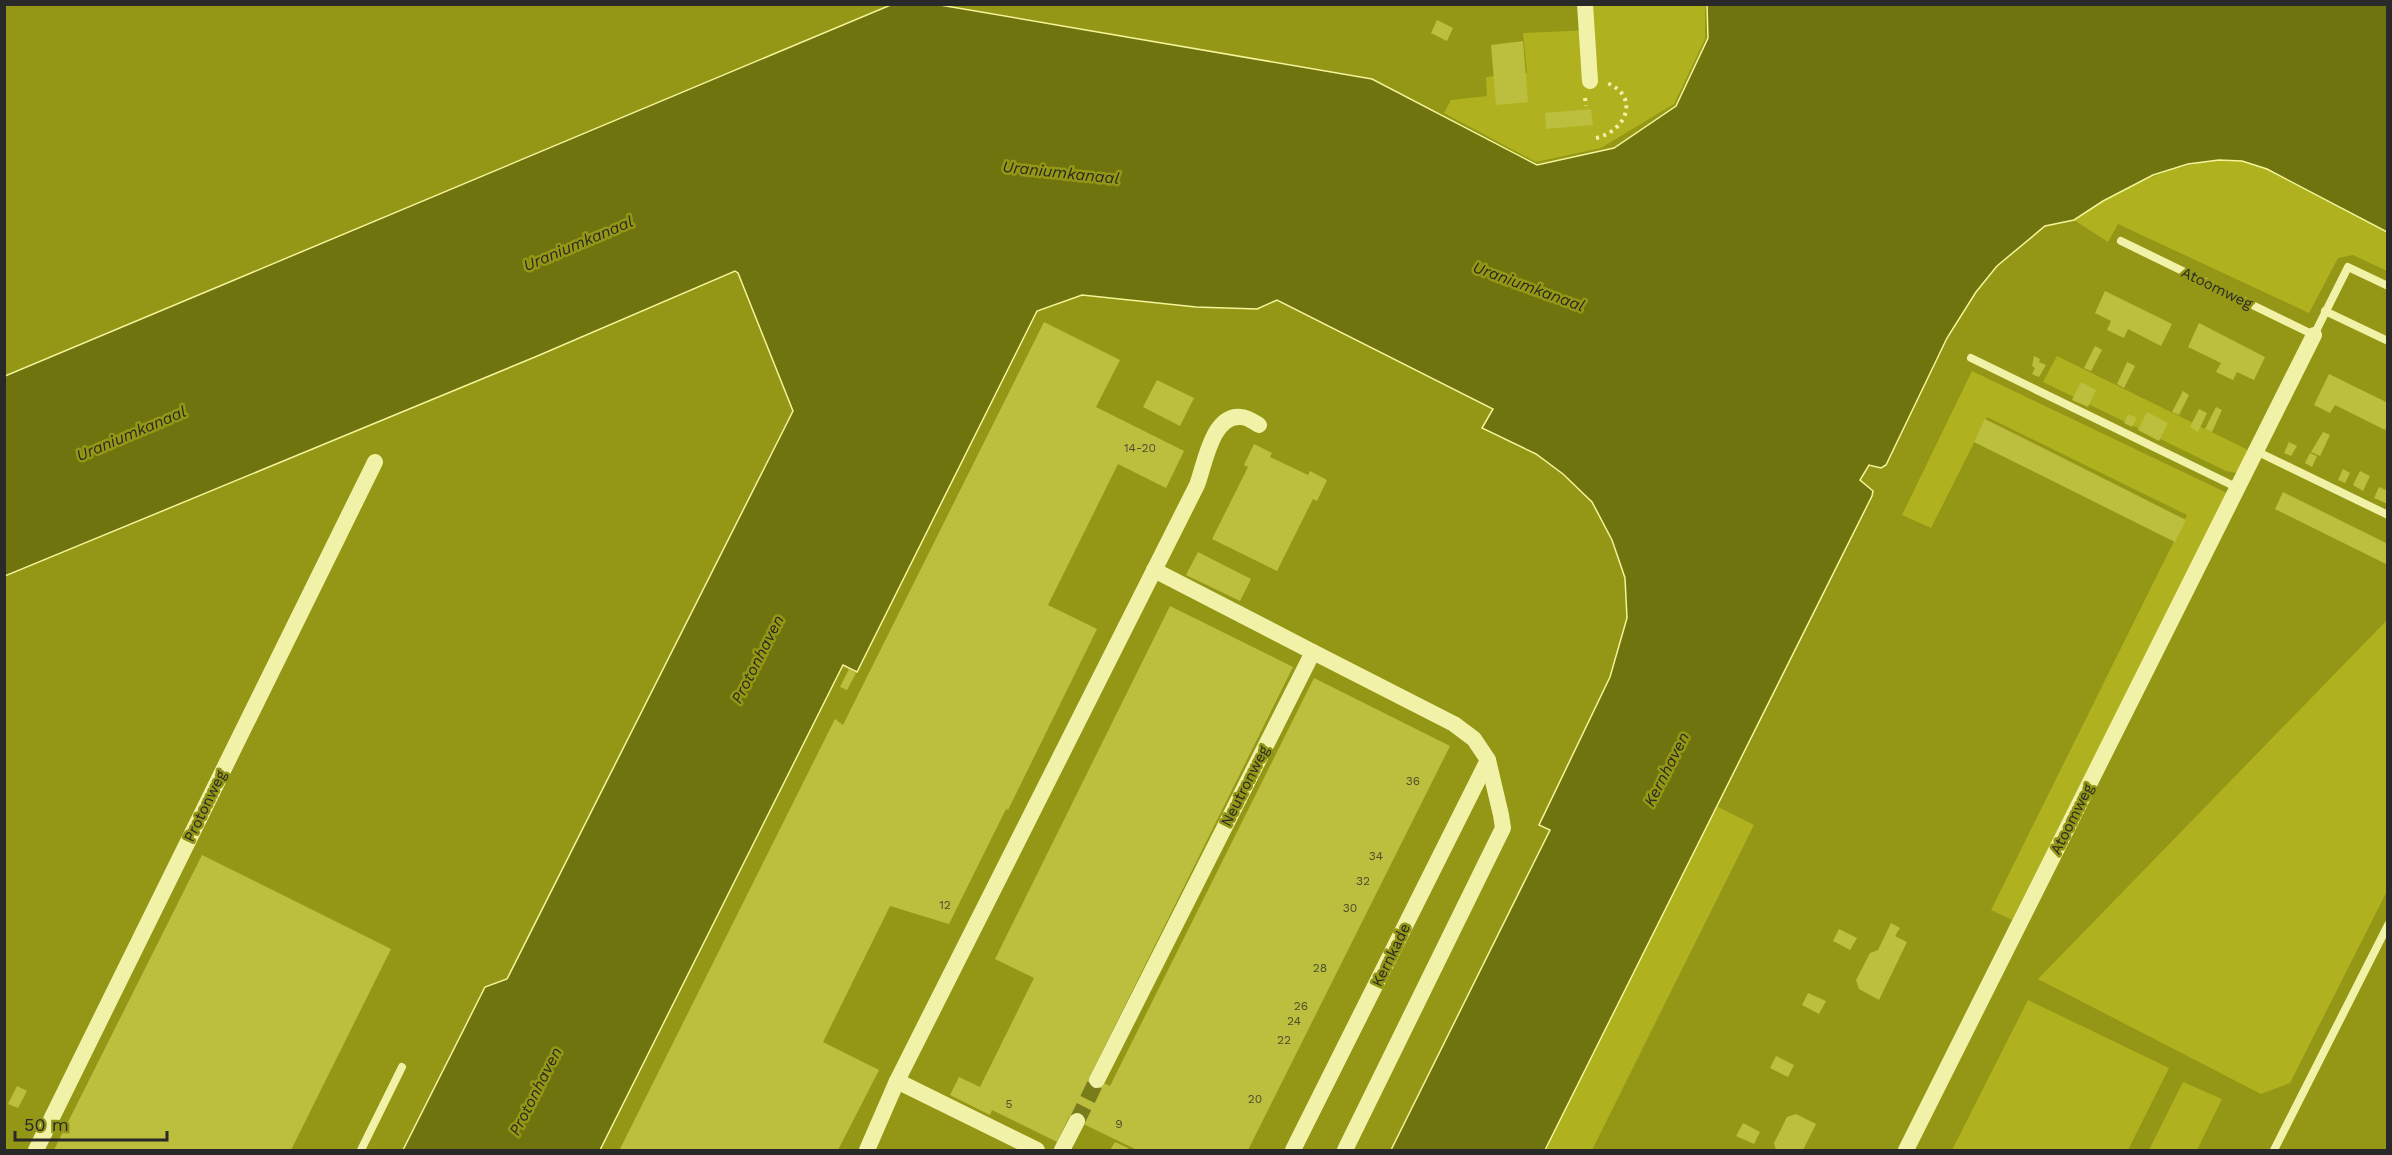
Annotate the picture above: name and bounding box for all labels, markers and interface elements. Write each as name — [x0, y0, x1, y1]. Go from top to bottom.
water label: Uraniumkanaal — [1002, 157, 1120, 188]
water label: Uraniumkanaal — [520, 212, 636, 275]
water label: Uraniumkanaal — [1470, 257, 1587, 316]
street label: Atoomweg — [2179, 263, 2255, 313]
water label: Uraniumkanaal — [73, 402, 189, 465]
house number: 14-20 — [1124, 441, 1156, 455]
water label: Protonhaven — [727, 612, 788, 707]
water label: Kernhaven — [1640, 729, 1693, 810]
street label: Neutronweg — [1217, 743, 1273, 829]
street label: Protonweg — [180, 767, 230, 845]
house number: 36 — [1406, 774, 1420, 788]
street label: Atoomweg — [2047, 781, 2097, 857]
house number: 34 — [1369, 849, 1383, 863]
house number: 32 — [1356, 874, 1370, 888]
house number: 12 — [939, 898, 951, 912]
house number: 30 — [1343, 901, 1357, 915]
street label: Kernkade — [1368, 920, 1414, 990]
house number: 28 — [1313, 961, 1327, 975]
house number: 26 — [1294, 999, 1308, 1013]
house number: 24 — [1287, 1014, 1301, 1028]
house number: 22 — [1277, 1033, 1291, 1047]
water label: Protonhaven — [505, 1044, 566, 1139]
house number: 20 — [1248, 1092, 1262, 1106]
house number: 5 — [1006, 1097, 1013, 1111]
scale bar — [15, 1104, 166, 1142]
text: 50 m — [24, 1114, 69, 1135]
house number: 9 — [1115, 1117, 1123, 1131]

